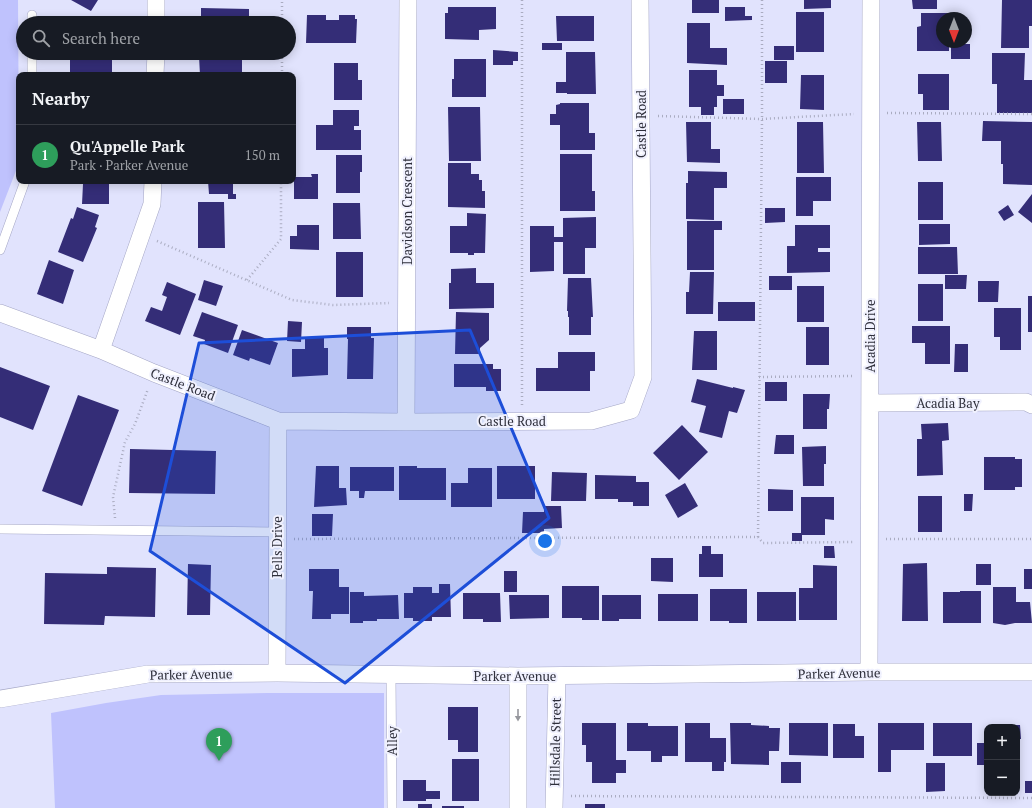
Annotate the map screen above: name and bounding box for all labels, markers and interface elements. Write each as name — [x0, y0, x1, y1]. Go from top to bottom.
north arrow — [936, 12, 972, 48]
search box — [16, 16, 296, 60]
icon: search — [30, 27, 52, 49]
text: Search here — [62, 28, 140, 48]
text: Nearby — [32, 87, 90, 110]
street label: Castle Road — [632, 90, 650, 158]
text: Qu'Appelle Park — [70, 136, 185, 156]
text: 1 — [41, 146, 49, 164]
text: 150 m — [245, 146, 280, 164]
text: Park · Parker Avenue — [70, 156, 188, 174]
street label: Davidson Crescent — [398, 157, 416, 265]
street label: Acadia Drive — [861, 300, 879, 372]
street label: Castle Road — [148, 363, 218, 405]
street label: Acadia Bay — [916, 394, 980, 412]
street label: Castle Road — [478, 412, 546, 430]
street label: Pells Drive — [268, 516, 286, 578]
your location — [535, 531, 555, 551]
street label: Parker Avenue — [797, 663, 881, 683]
street label: Parker Avenue — [149, 664, 233, 684]
street label: Parker Avenue — [474, 667, 556, 685]
street label: Hillsdale Street — [545, 697, 565, 787]
one-way arrow — [515, 709, 521, 722]
map controls — [984, 724, 1020, 796]
button: + — [984, 724, 1020, 760]
street label: Alley — [383, 726, 401, 756]
pin: 1 — [206, 728, 232, 761]
button: − — [984, 760, 1020, 796]

